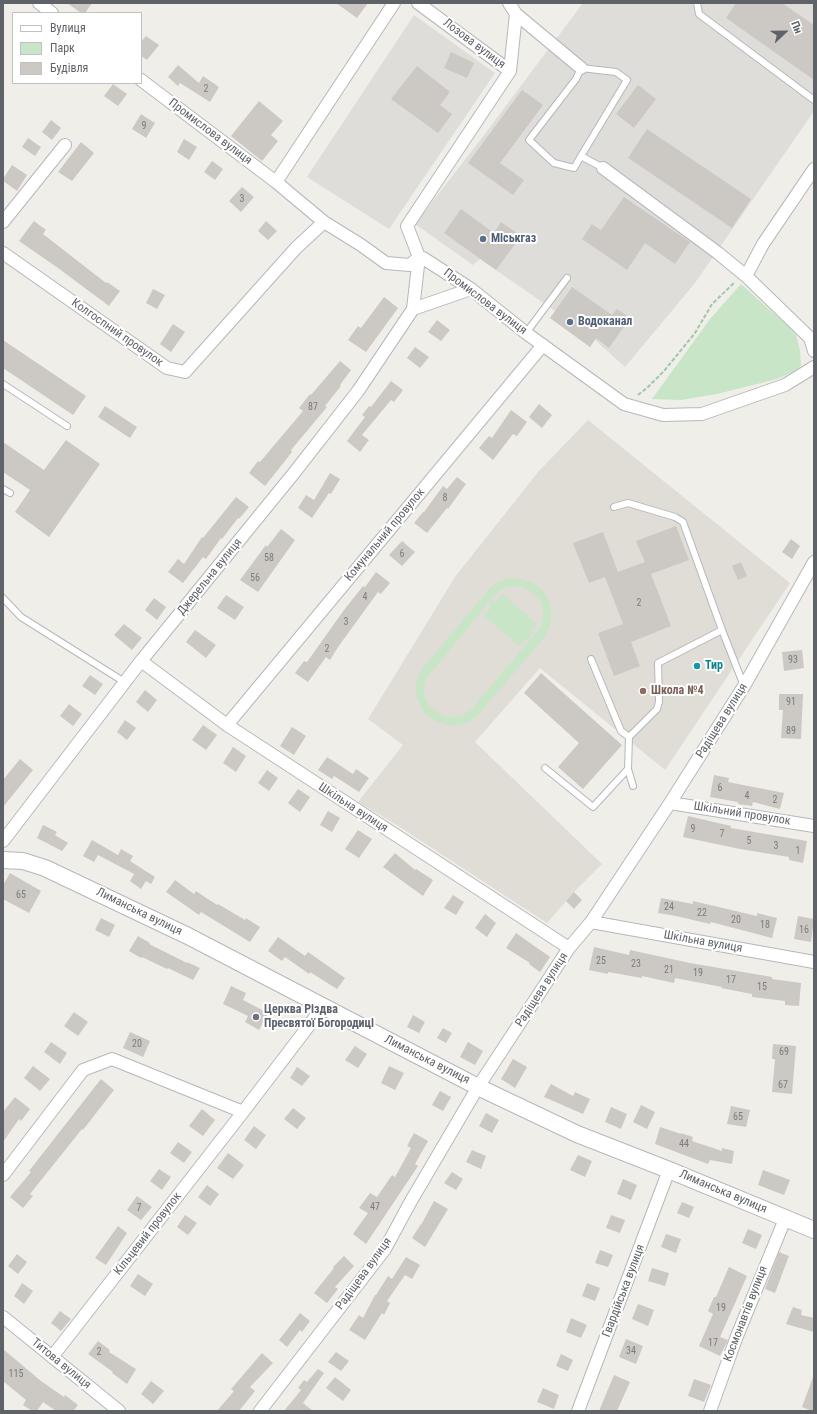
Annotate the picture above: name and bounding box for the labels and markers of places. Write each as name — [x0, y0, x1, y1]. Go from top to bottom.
place label: Міськгаз — [491, 232, 536, 246]
marker: Міськгаз — [478, 234, 488, 244]
place label: Водоканал — [578, 315, 632, 329]
marker: Водоканал — [565, 317, 575, 327]
place label: Тир — [705, 659, 723, 673]
marker: Тир — [692, 661, 702, 671]
place label: Школа №4 — [651, 684, 704, 698]
marker: Школа №4 — [638, 686, 648, 696]
place label: Церква Різдва Пресвятої Богородиці — [264, 1003, 374, 1031]
marker: Церква Різдва Пресвятої Богородиці — [251, 1012, 261, 1022]

